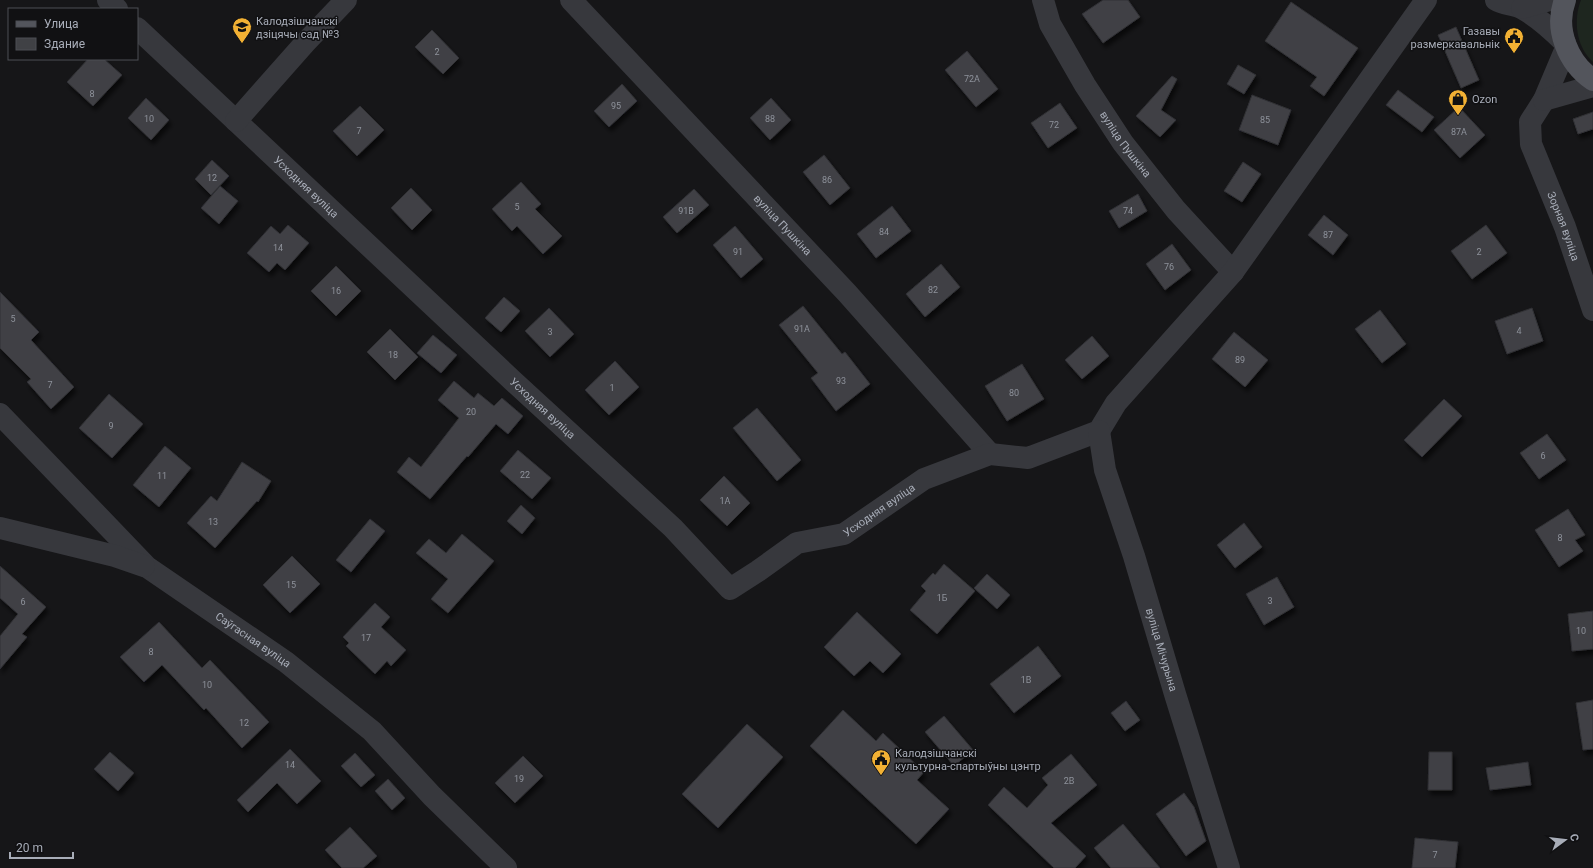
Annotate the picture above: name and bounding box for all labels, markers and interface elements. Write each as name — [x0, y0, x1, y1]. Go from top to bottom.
legend — [8, 8, 138, 60]
place label: Калодзішчанскі дзіцячы сад №3 — [256, 15, 339, 41]
school or university icon: Калодзішчанскі дзіцячы сад №3 — [231, 16, 253, 44]
text: Улица — [44, 17, 79, 31]
place label: Газавы размеркавальнік — [1411, 25, 1500, 51]
public building icon: Газавы размеркавальнік — [1503, 26, 1525, 54]
text: Здание — [44, 37, 85, 51]
house number: 2 — [434, 47, 440, 57]
house number: 72А — [964, 74, 980, 84]
shop icon: Ozon — [1447, 88, 1469, 116]
house number: 8 — [89, 89, 95, 99]
place label: Ozon — [1472, 93, 1497, 106]
house number: 95 — [611, 101, 621, 111]
street label: вуліца Пушкіна — [1097, 109, 1154, 180]
house number: 10 — [144, 114, 154, 124]
house number: 88 — [765, 114, 775, 124]
house number: 85 — [1260, 115, 1270, 125]
house number: 72 — [1049, 120, 1059, 130]
house number: 7 — [356, 126, 362, 136]
house number: 87А — [1451, 127, 1467, 137]
street label: Усходняя вуліца — [271, 153, 341, 220]
house number: 12 — [207, 173, 217, 183]
house number: 86 — [822, 175, 832, 185]
street label: Зорная вуліца — [1545, 190, 1582, 262]
street label: вуліца Пушкіна — [751, 192, 815, 258]
house number: 5 — [514, 202, 520, 212]
house number: 91В — [678, 206, 694, 216]
house number: 74 — [1123, 206, 1133, 216]
house number: 84 — [879, 227, 889, 237]
house number: 87 — [1323, 230, 1333, 240]
house number: 14 — [273, 243, 283, 253]
house number: 91 — [733, 247, 743, 257]
house number: 2 — [1476, 247, 1482, 257]
house number: 76 — [1164, 262, 1174, 272]
house number: 82 — [928, 285, 938, 295]
house number: 16 — [331, 286, 341, 296]
house number: 5 — [10, 314, 16, 324]
house number: 91А — [794, 324, 810, 334]
house number: 4 — [1516, 326, 1522, 336]
house number: 3 — [547, 327, 553, 337]
house number: 18 — [388, 350, 398, 360]
house number: 89 — [1235, 355, 1245, 365]
street label: Усходняя вуліца — [507, 375, 578, 442]
house number: 93 — [836, 376, 846, 386]
house number: 7 — [47, 380, 53, 390]
house number: 1 — [609, 383, 615, 393]
house number: 80 — [1009, 388, 1019, 398]
house number: 20 — [466, 407, 476, 417]
house number: 9 — [108, 421, 114, 431]
house number: 6 — [1540, 451, 1546, 461]
house number: 22 — [520, 470, 530, 480]
house number: 11 — [157, 471, 167, 481]
street label: Усходняя вуліца — [841, 481, 917, 539]
house number: 1А — [720, 496, 731, 506]
house number: 13 — [208, 517, 218, 527]
house number: 8 — [1557, 533, 1563, 543]
house number: 15 — [286, 580, 296, 590]
house number: 1Б — [937, 593, 948, 603]
house number: 3 — [1267, 596, 1273, 606]
house number: 6 — [20, 597, 26, 607]
street label: вуліца Мічурына — [1143, 607, 1180, 693]
street label: Саўгасная вуліца — [213, 609, 294, 670]
house number: 10 — [1576, 626, 1586, 636]
house number: 17 — [361, 633, 371, 643]
house number: 8 — [148, 647, 154, 657]
house number: 1В — [1021, 675, 1032, 685]
house number: 10 — [202, 680, 212, 690]
house number: 12 — [239, 718, 249, 728]
place label: Калодзішчанскі культурна-спартыўны цэнтр — [895, 747, 1041, 773]
public building icon: Калодзішчанскі культурна-спартыўны цэнтр — [870, 748, 892, 776]
house number: 14 — [285, 760, 295, 770]
house number: 19 — [514, 774, 524, 784]
house number: 2В — [1064, 776, 1075, 786]
north arrow — [1545, 820, 1585, 860]
text: С — [1567, 832, 1581, 843]
scale bar — [10, 834, 73, 860]
text: 20 m — [16, 841, 43, 855]
house number: 7 — [1432, 850, 1438, 860]

